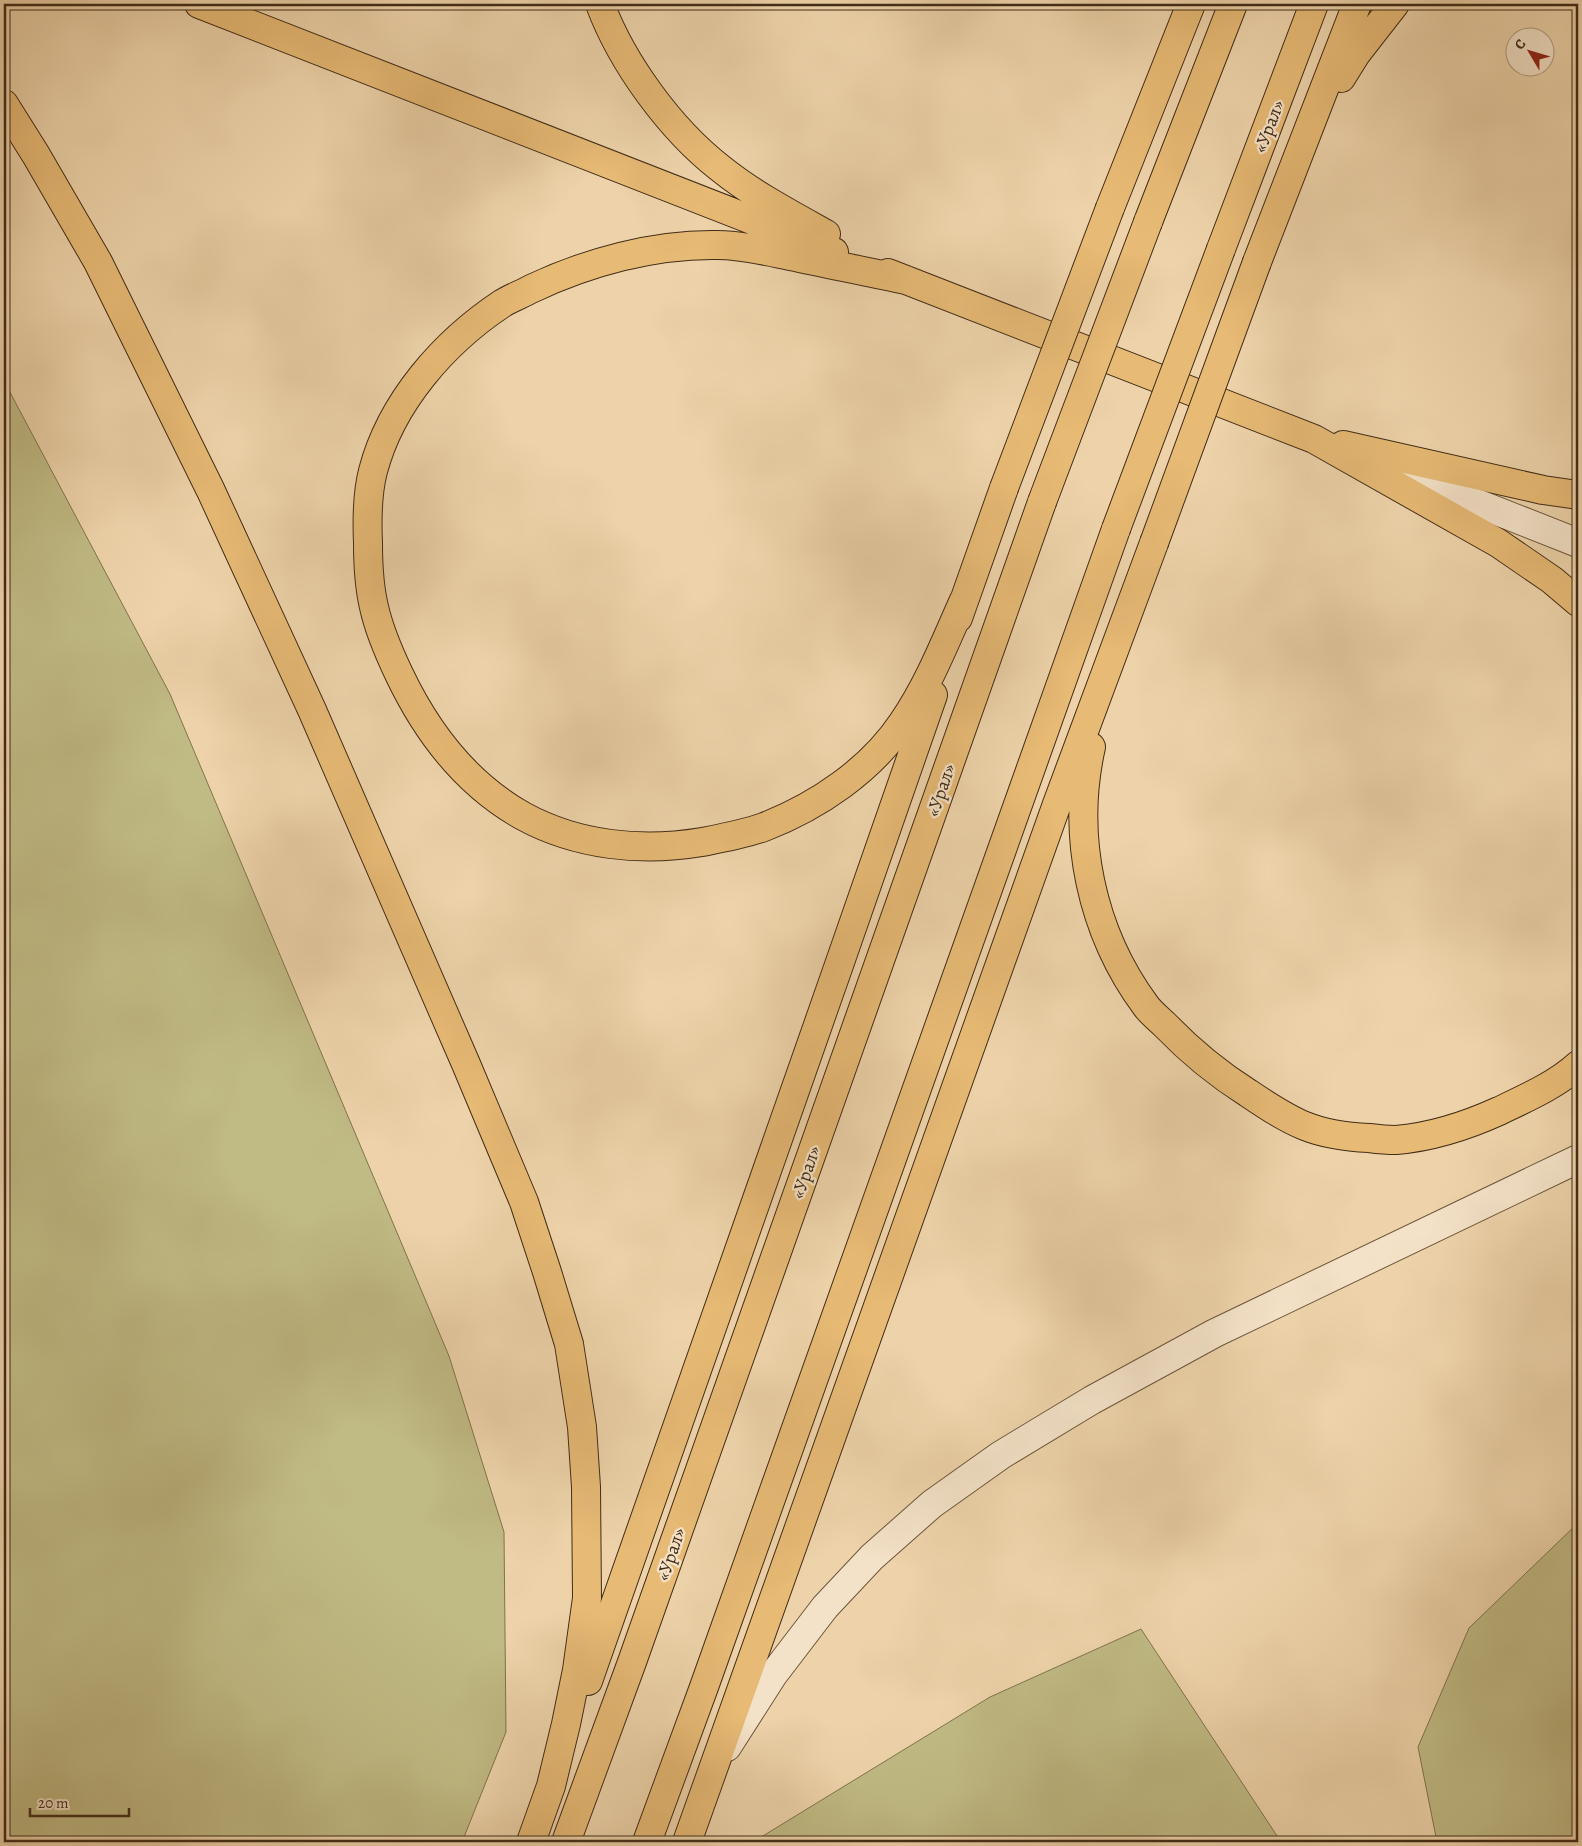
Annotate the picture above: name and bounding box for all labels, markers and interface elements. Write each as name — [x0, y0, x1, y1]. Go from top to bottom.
north arrow — [1504, 28, 1554, 78]
text: С — [1510, 35, 1531, 54]
street label: «Урал» — [1247, 96, 1291, 157]
street label: «Урал» — [920, 760, 962, 820]
street label: «Урал» — [785, 1142, 827, 1202]
street label: «Урал» — [650, 1524, 692, 1584]
scale bar — [30, 1786, 129, 1818]
text: 20 m — [38, 1793, 69, 1813]

